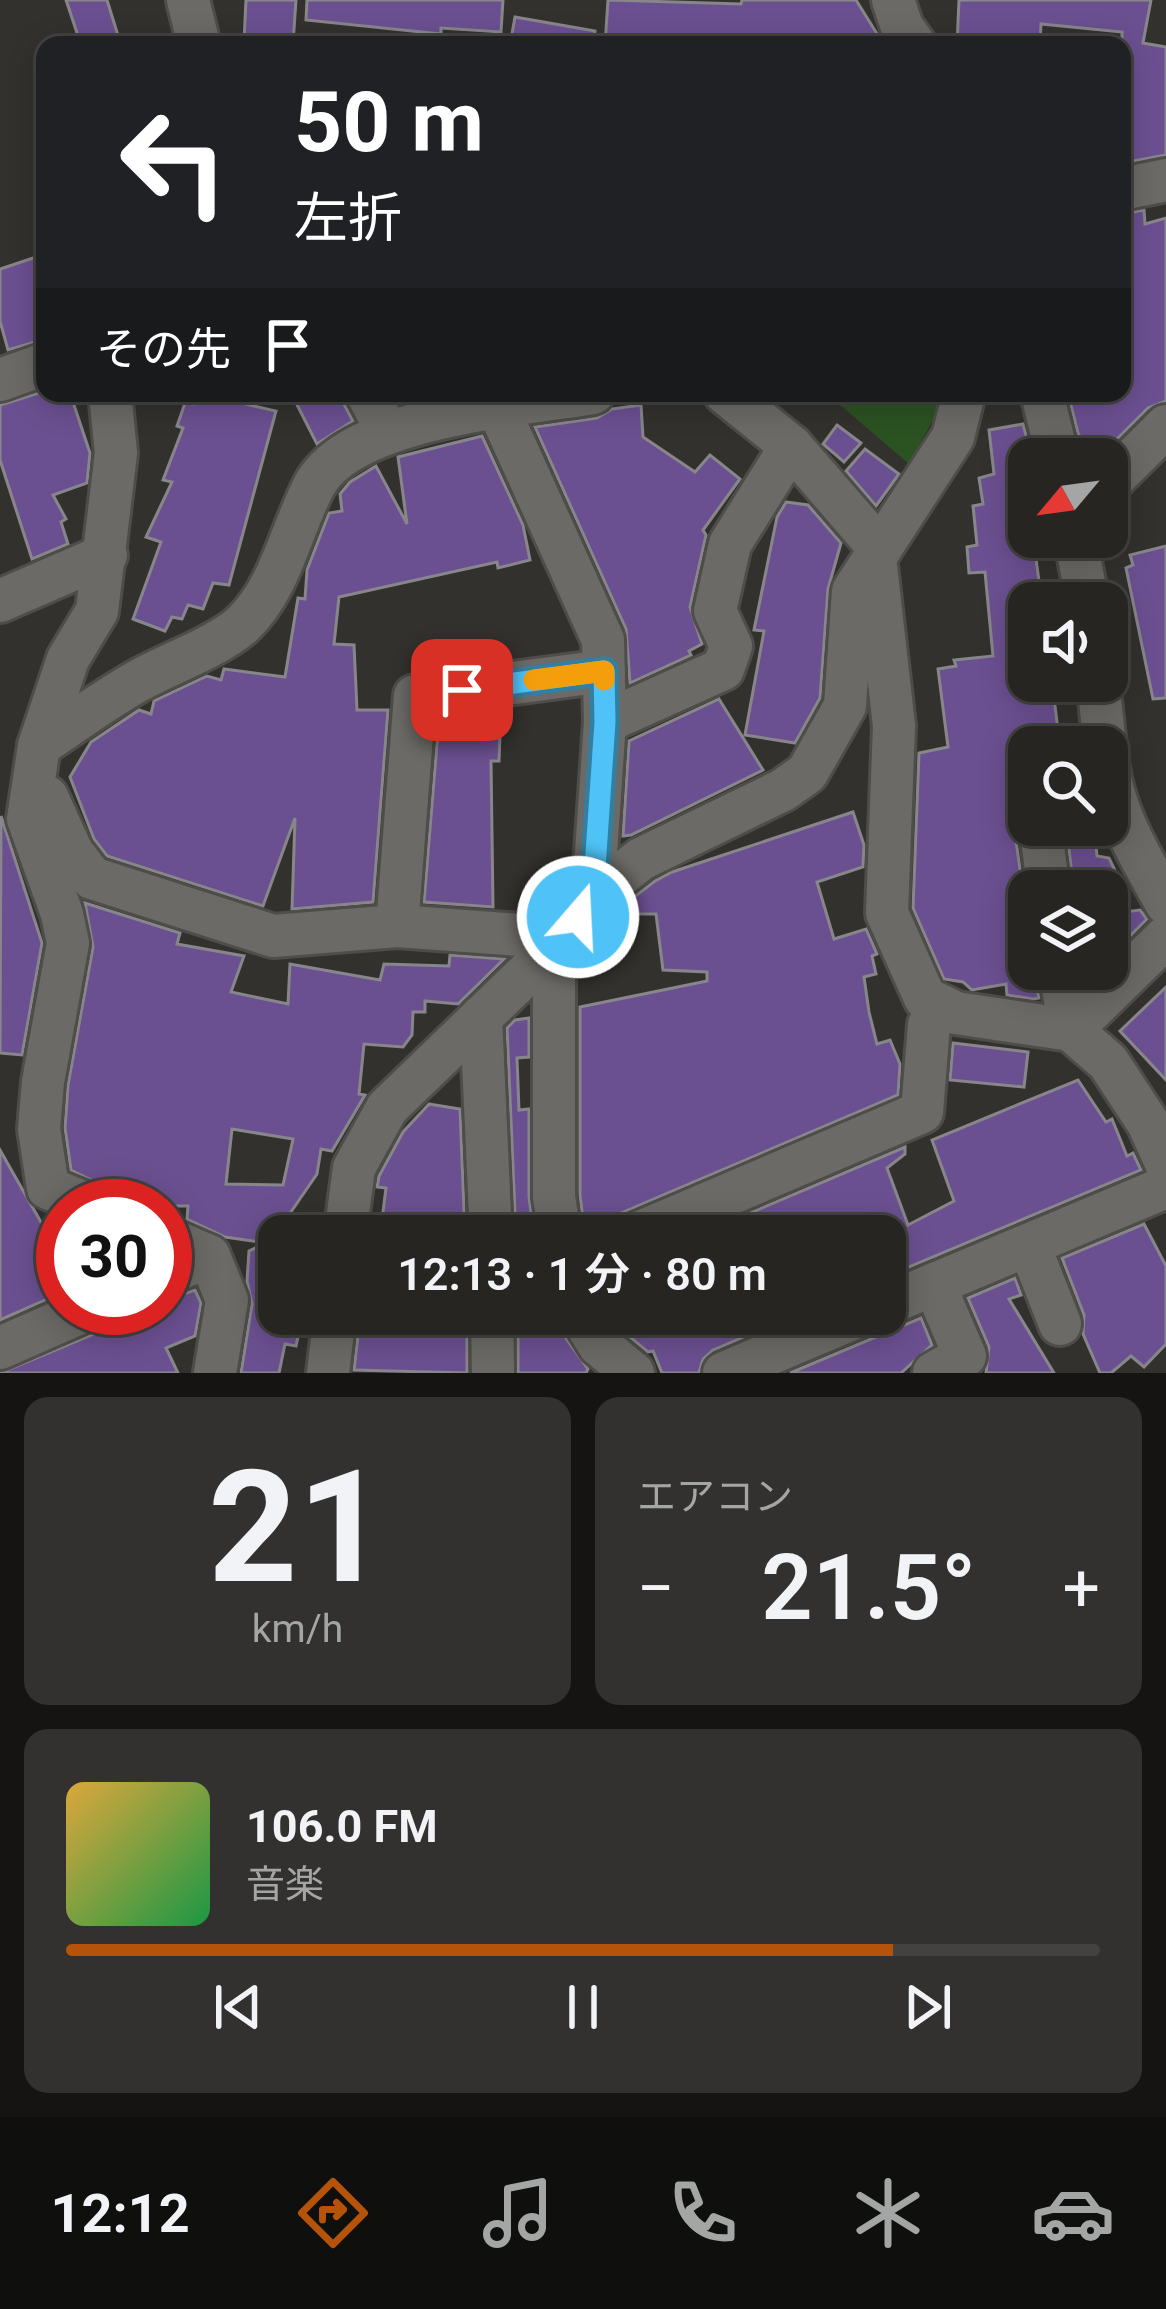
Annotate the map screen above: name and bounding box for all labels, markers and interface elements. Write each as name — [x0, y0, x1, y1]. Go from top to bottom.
text: 50 m — [294, 73, 484, 172]
icon: left — [96, 84, 252, 240]
text: 左折 — [294, 187, 402, 250]
icon: arrive — [255, 312, 321, 378]
text: その先 — [96, 323, 231, 376]
north arrow — [1008, 438, 1128, 558]
map controls — [1008, 438, 1128, 990]
button: sound — [1008, 582, 1128, 702]
pin — [411, 639, 513, 741]
icon: arrive — [429, 657, 495, 723]
button: search — [1008, 726, 1128, 846]
position arrow — [515, 854, 641, 980]
button: layers — [1008, 870, 1128, 990]
speed limit sign: 30 — [36, 1179, 192, 1335]
text: 12:13 · 1 分 · 80 m — [397, 1248, 767, 1301]
text: 21 — [208, 1436, 387, 1619]
text: エアコン — [637, 1474, 793, 1520]
text: 21.5° — [761, 1536, 976, 1641]
text: − — [637, 1550, 675, 1627]
text: + — [1063, 1550, 1100, 1627]
text: km/h — [252, 1606, 343, 1652]
text: 106.0 FM — [246, 1800, 438, 1853]
text: 音楽 — [246, 1862, 324, 1908]
icon: previous — [205, 1974, 271, 2040]
icon: pause — [550, 1974, 616, 2040]
icon: next — [895, 1974, 961, 2040]
icon: directions — [291, 2171, 375, 2255]
icon: music — [476, 2171, 560, 2255]
icon: phone — [661, 2171, 745, 2255]
icon: climate — [846, 2171, 930, 2255]
icon: car — [1031, 2171, 1115, 2255]
text: 12:12 — [51, 2182, 190, 2245]

